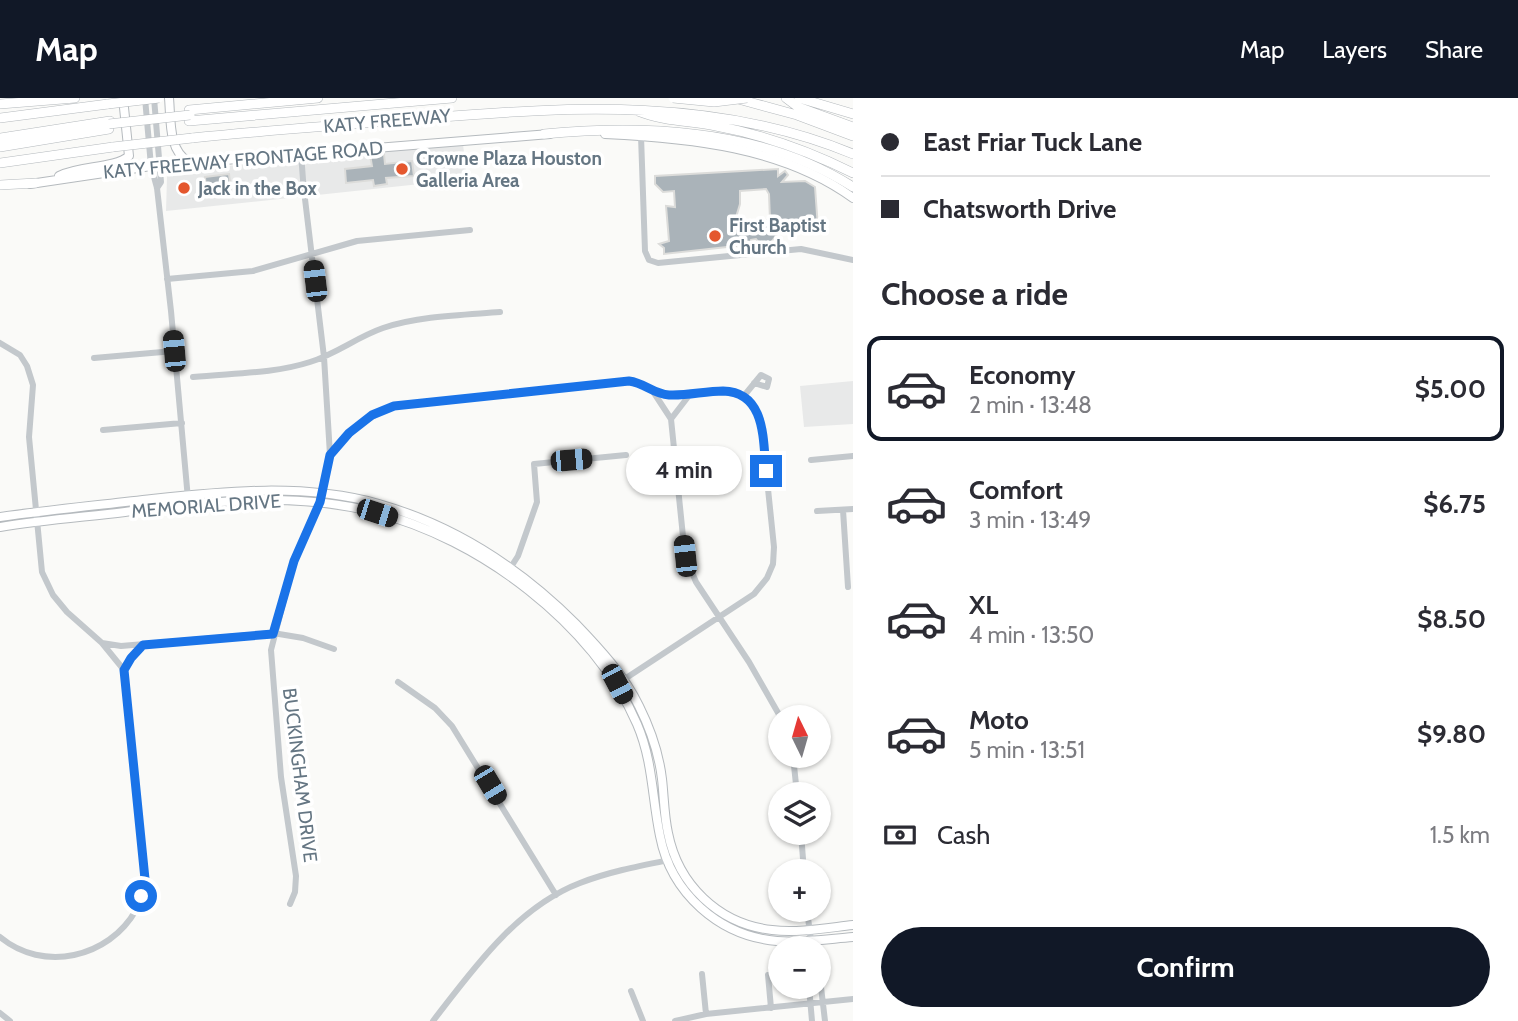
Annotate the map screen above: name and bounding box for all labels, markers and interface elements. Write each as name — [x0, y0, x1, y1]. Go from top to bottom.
text: Map — [35, 29, 98, 69]
text: Map — [1240, 35, 1284, 64]
text: Layers — [1322, 35, 1387, 64]
text: Share — [1425, 35, 1483, 64]
street label: KATY FREEWAY — [322, 104, 452, 138]
text: East Friar Tuck Lane — [923, 126, 1142, 158]
street label: KATY FREEWAY FRONTAGE ROAD — [102, 136, 384, 184]
place label: Crowne Plaza Houston Galleria Area — [416, 147, 602, 192]
marker: Crowne Plaza Houston Galleria Area — [394, 161, 410, 177]
place label: Jack in the Box — [197, 177, 318, 200]
marker: Jack in the Box — [176, 180, 192, 196]
text: Chatsworth Drive — [923, 193, 1116, 225]
place label: First Baptist Church — [729, 214, 827, 259]
marker: First Baptist Church — [707, 228, 723, 244]
car — [303, 259, 328, 303]
text: Choose a ride — [881, 274, 1068, 313]
car — [162, 329, 187, 373]
icon: car — [885, 357, 948, 420]
text: Economy — [969, 359, 1075, 391]
text: $5.00 — [1415, 373, 1486, 405]
text: 2 min · 13:48 — [969, 391, 1092, 419]
callout: 4 min — [626, 446, 742, 496]
car — [550, 448, 593, 472]
route end — [750, 455, 782, 487]
text: 4 min — [655, 456, 713, 484]
icon: car — [885, 472, 948, 535]
text: Comfort — [969, 474, 1063, 506]
text: $6.75 — [1423, 488, 1486, 520]
street label: MEMORIAL DRIVE — [130, 489, 282, 523]
car — [354, 497, 401, 529]
text: 3 min · 13:49 — [969, 506, 1091, 534]
car — [673, 534, 698, 578]
icon: car — [885, 587, 948, 650]
text: XL — [969, 589, 998, 621]
text: $8.50 — [1417, 603, 1486, 635]
text: 4 min · 13:50 — [969, 621, 1094, 649]
car — [598, 661, 637, 707]
street label: BUCKINGHAM DRIVE — [278, 686, 322, 864]
icon: car — [885, 702, 948, 765]
text: Moto — [969, 704, 1029, 736]
north arrow — [768, 705, 831, 768]
map controls — [768, 705, 831, 999]
text: $9.80 — [1417, 718, 1486, 750]
text: 5 min · 13:51 — [969, 736, 1085, 764]
car — [471, 762, 510, 808]
button: layers — [768, 782, 831, 845]
icon: cash — [881, 816, 919, 854]
text: Cash — [937, 819, 990, 851]
text: 1.5 km — [1430, 821, 1490, 849]
button: + — [768, 859, 831, 922]
route start — [125, 880, 157, 912]
button: Confirm — [881, 927, 1490, 1007]
button: − — [768, 936, 831, 999]

